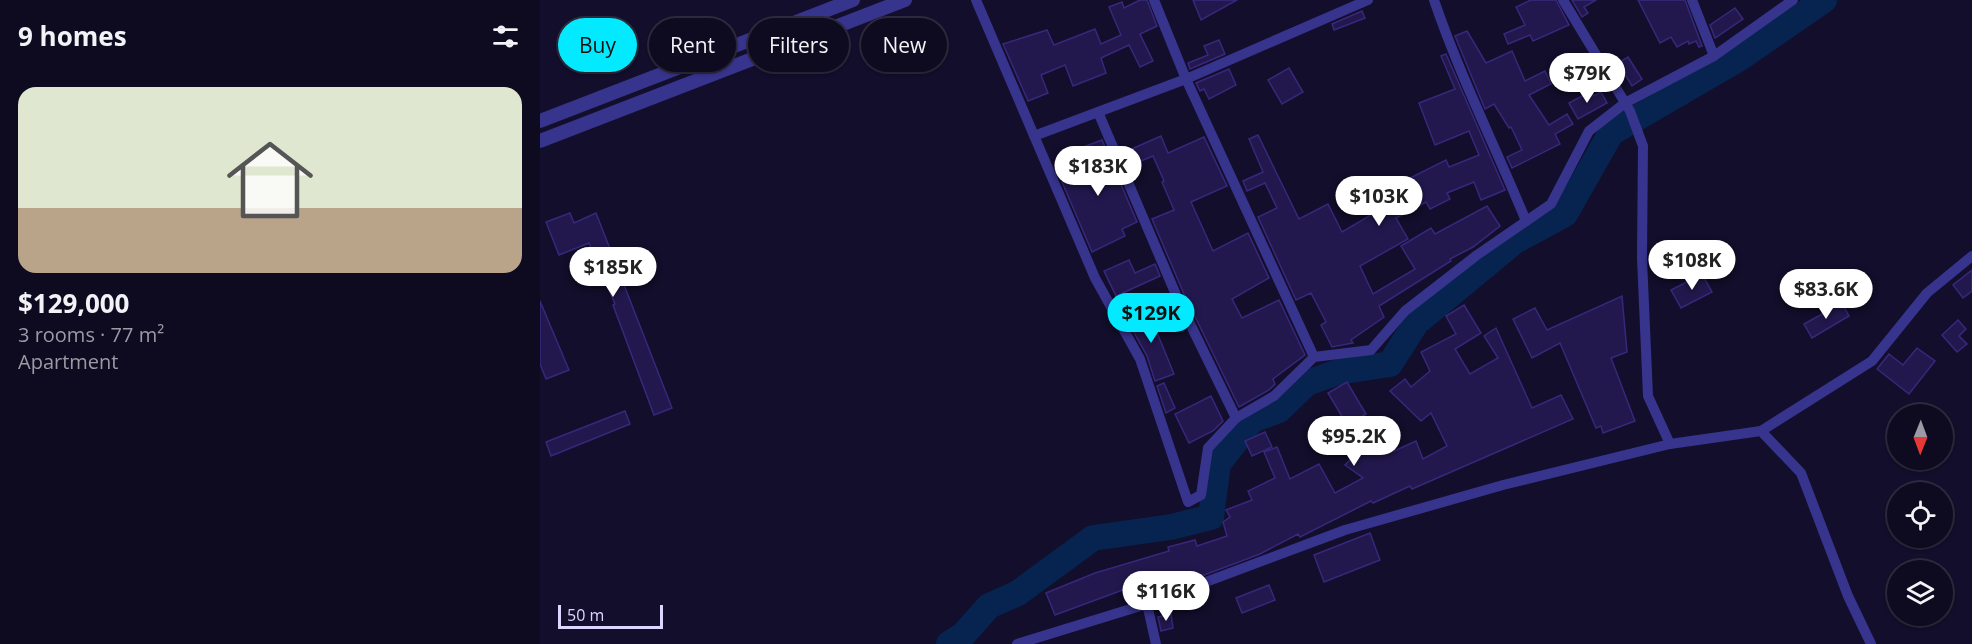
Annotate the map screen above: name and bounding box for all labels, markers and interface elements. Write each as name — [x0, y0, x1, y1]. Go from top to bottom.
text: 9 homes — [18, 18, 127, 54]
chip: Buy — [558, 18, 637, 72]
chip: Rent — [649, 18, 736, 72]
chip: Filters — [748, 18, 849, 72]
chip: New — [861, 18, 947, 72]
icon: filters — [489, 20, 522, 53]
pin: $79K — [1551, 53, 1623, 104]
text: $79K — [1563, 59, 1611, 86]
icon: home — [216, 126, 324, 234]
pin: $183K — [1056, 146, 1140, 197]
text: $183K — [1068, 152, 1128, 179]
pin: $103K — [1337, 176, 1421, 227]
text: $103K — [1349, 182, 1409, 209]
pin: $108K — [1650, 240, 1734, 291]
text: $108K — [1662, 246, 1722, 273]
pin: $185K — [571, 247, 655, 298]
text: $185K — [583, 253, 643, 280]
pin: $83.6K — [1777, 269, 1875, 320]
text: $83.6K — [1794, 275, 1858, 302]
text: $129,000 — [18, 285, 129, 321]
pin: $129K — [1109, 293, 1193, 344]
text: $129K — [1121, 299, 1181, 326]
text: 3 rooms · 77 m² — [18, 321, 164, 348]
text: Apartment — [18, 348, 118, 375]
north arrow — [1887, 404, 1953, 470]
map controls — [1887, 404, 1953, 626]
pin: $95.2K — [1305, 416, 1403, 467]
text: $95.2K — [1322, 422, 1386, 449]
button: locate — [1887, 482, 1953, 548]
button: layers — [1887, 560, 1953, 626]
pin: $116K — [1124, 571, 1208, 622]
text: $116K — [1136, 577, 1196, 604]
scale bar — [558, 602, 663, 630]
text: 50 m — [567, 604, 604, 626]

